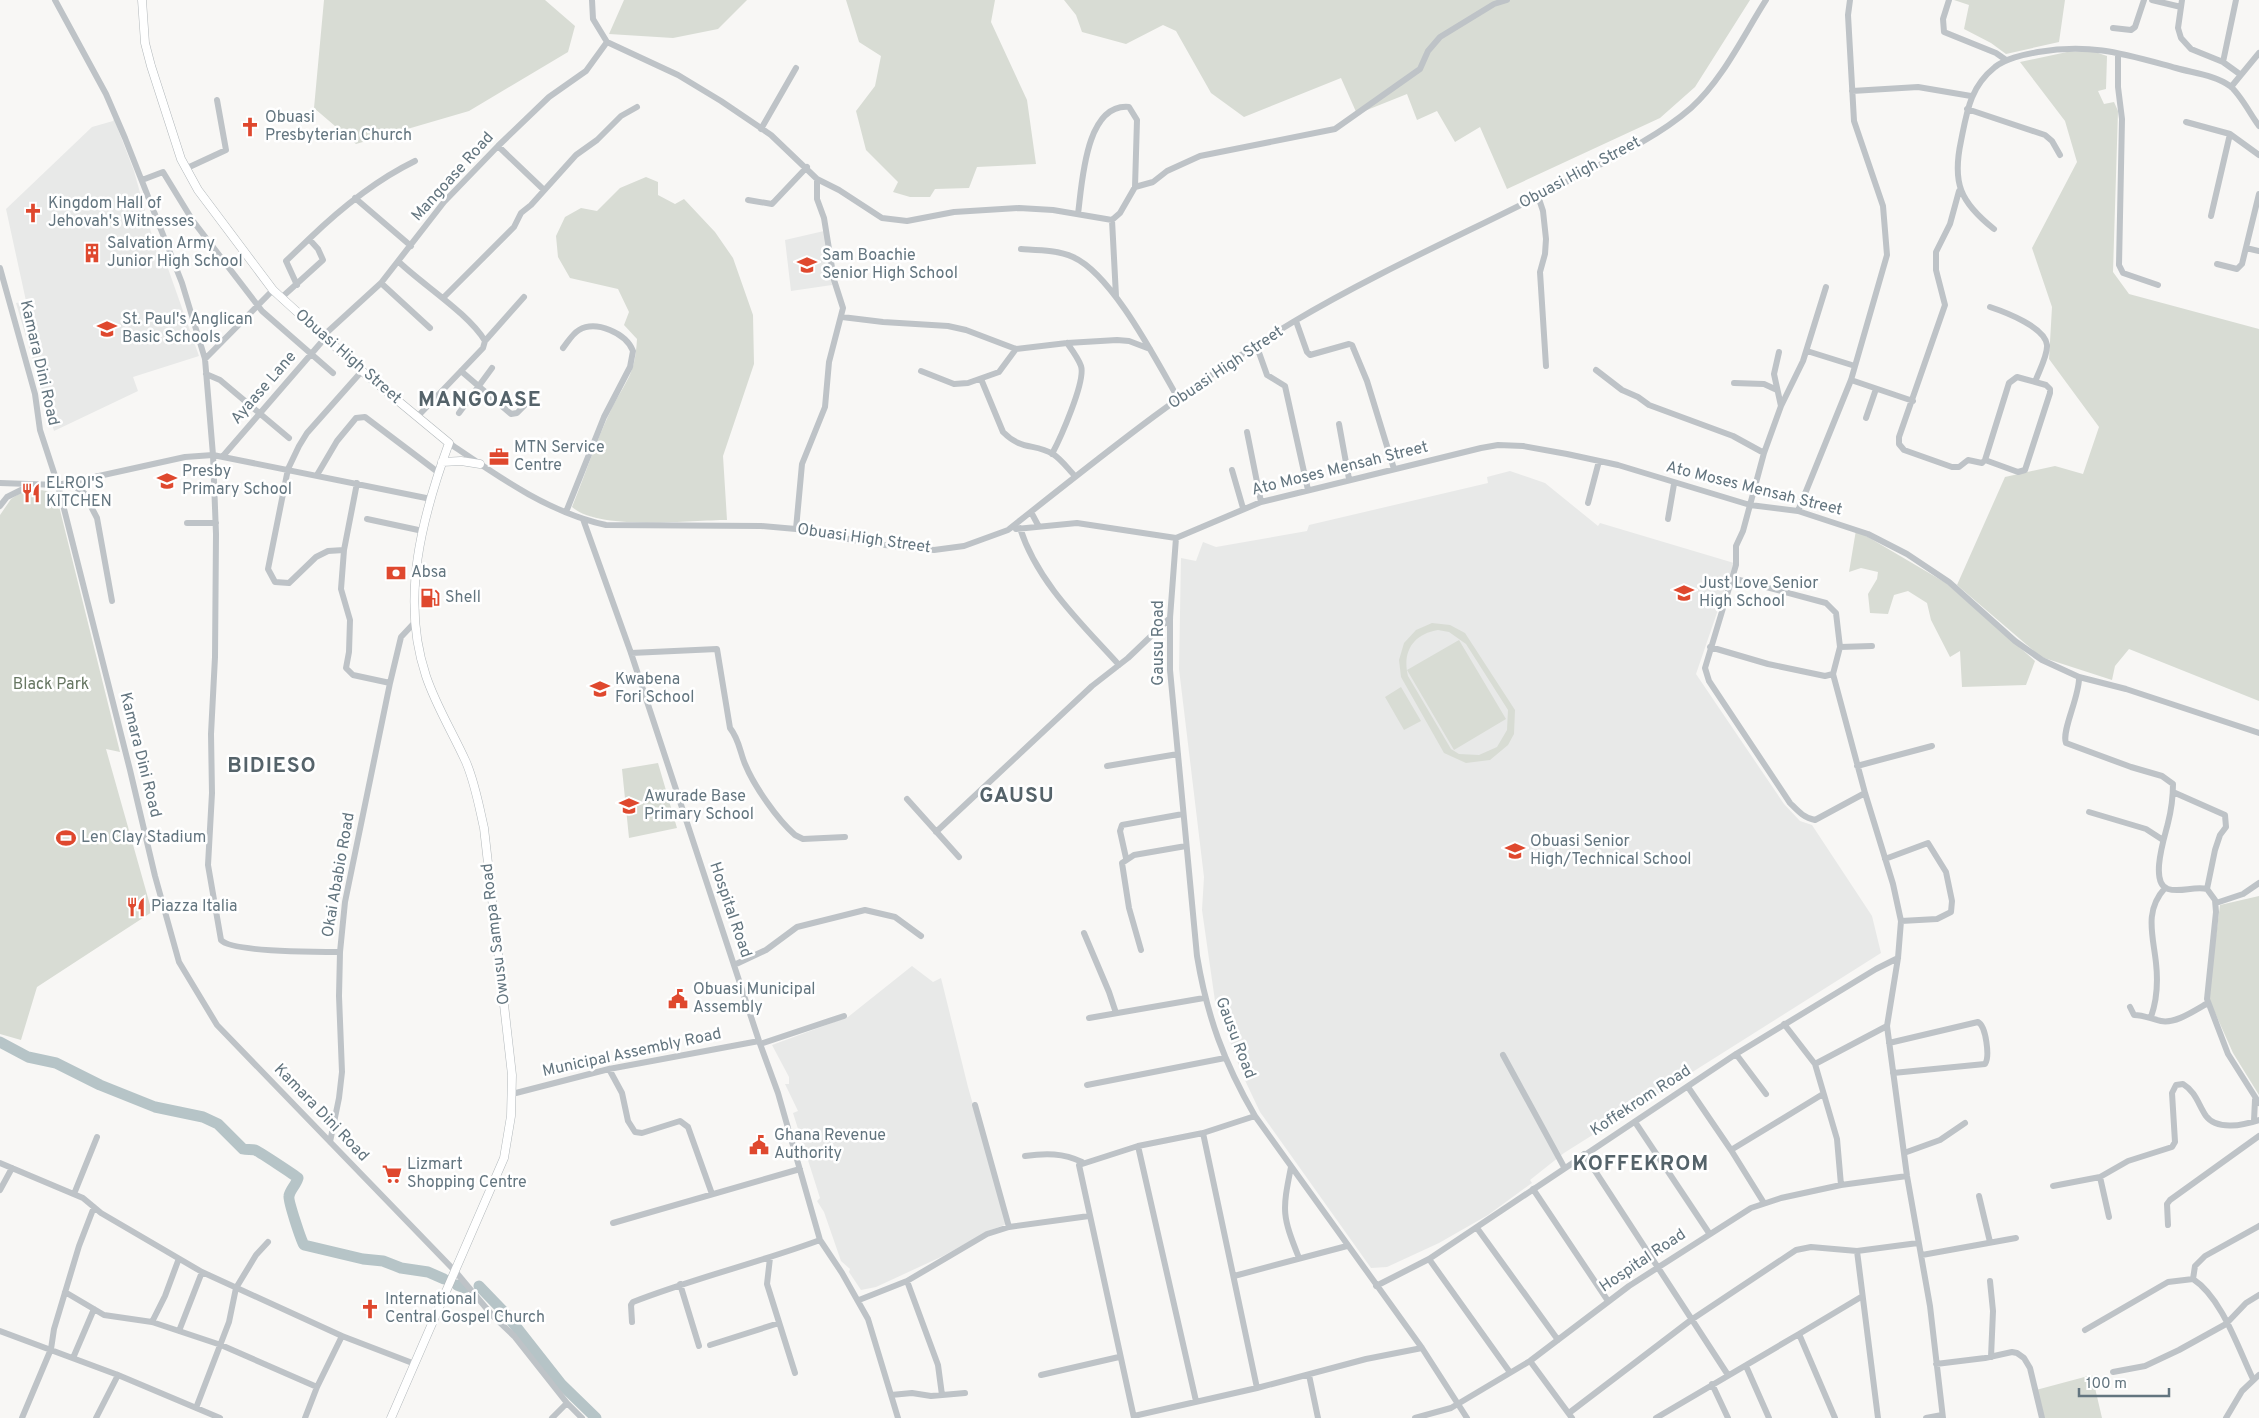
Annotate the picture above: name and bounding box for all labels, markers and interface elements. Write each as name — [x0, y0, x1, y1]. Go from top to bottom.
place label: Obuasi Presbyterian Church — [265, 108, 412, 146]
church icon: Obuasi Presbyterian Church — [239, 116, 261, 138]
street label: Mangoase Road — [408, 128, 498, 226]
street label: Obuasi High Street — [1516, 133, 1644, 213]
place label: Kingdom Hall of Jehovah's Witnesses — [48, 194, 195, 232]
church icon: Kingdom Hall of Jehovah's Witnesses — [22, 202, 44, 224]
place label: Salvation Army Junior High School — [107, 234, 243, 272]
building icon: Salvation Army Junior High School — [81, 242, 103, 264]
place label: Sam Boachie Senior High School — [822, 246, 958, 284]
school or university icon: Sam Boachie Senior High School — [796, 254, 818, 276]
street label: Kamara Dini Road — [15, 298, 63, 428]
street label: Obuasi High Street — [291, 305, 405, 409]
place label: St. Paul's Anglican Basic Schools — [122, 310, 253, 348]
school or university icon: St. Paul's Anglican Basic Schools — [96, 318, 118, 340]
street label: Obuasi High Street — [1165, 322, 1287, 414]
street label: Ayaase Lane — [227, 347, 301, 429]
district label: MANGOASE — [418, 387, 542, 414]
street label: Ato Moses Mensah Street — [1250, 437, 1430, 501]
place label: MTN Service Centre — [514, 438, 605, 476]
office icon: MTN Service Centre — [488, 446, 510, 468]
street label: Ato Moses Mensah Street — [1664, 457, 1844, 521]
place label: Presby Primary School — [182, 462, 292, 500]
school or university icon: Presby Primary School — [156, 470, 178, 492]
place label: ELROI'S KITCHEN — [46, 474, 112, 512]
restaurant icon: ELROI'S KITCHEN — [20, 482, 42, 504]
street label: Obuasi High Street — [796, 520, 932, 558]
bank icon: Absa — [385, 562, 407, 584]
place label: Absa — [411, 563, 446, 583]
place label: Just Love Senior High School — [1699, 574, 1818, 612]
school or university icon: Just Love Senior High School — [1673, 582, 1695, 604]
fuel station icon: Shell — [419, 587, 441, 609]
place label: Shell — [445, 588, 481, 608]
street label: Gausu Road — [1149, 600, 1169, 686]
place label: Kwabena Fori School — [615, 670, 694, 708]
park label: Black Park — [13, 675, 89, 695]
school or university icon: Kwabena Fori School — [589, 678, 611, 700]
street label: Kamara Dini Road — [115, 690, 165, 820]
district label: BIDIESO — [227, 753, 317, 780]
district label: GAUSU — [979, 783, 1055, 810]
place label: Awurade Base Primary School — [644, 787, 754, 825]
school or university icon: Awurade Base Primary School — [618, 795, 640, 817]
street label: Okai Ababio Road — [318, 811, 360, 939]
sports icon: Len Clay Stadium — [55, 827, 77, 849]
place label: Len Clay Stadium — [81, 828, 206, 848]
place label: Obuasi Senior High/Technical School — [1530, 832, 1692, 870]
school or university icon: Obuasi Senior High/Technical School — [1504, 840, 1526, 862]
street label: Hospital Road — [704, 860, 756, 960]
street label: Owusu Sampa Road — [477, 862, 515, 1006]
restaurant icon: Piazza Italia — [125, 896, 147, 918]
place label: Piazza Italia — [151, 897, 237, 917]
place label: Obuasi Municipal Assembly — [693, 980, 816, 1018]
public building icon: Obuasi Municipal Assembly — [667, 988, 689, 1010]
street label: Gausu Road — [1210, 994, 1260, 1082]
street label: Municipal Assembly Road — [541, 1024, 723, 1082]
street label: Kamara Dini Road — [269, 1060, 373, 1166]
street label: Koffekrom Road — [1587, 1061, 1695, 1141]
place label: Ghana Revenue Authority — [774, 1126, 886, 1164]
public building icon: Ghana Revenue Authority — [748, 1134, 770, 1156]
district label: KOFFEKROM — [1573, 1151, 1709, 1178]
place label: Lizmart Shopping Centre — [407, 1155, 527, 1193]
supermarket icon: Lizmart Shopping Centre — [381, 1163, 403, 1185]
street label: Hospital Road — [1596, 1225, 1690, 1297]
place label: International Central Gospel Church — [385, 1290, 545, 1328]
church icon: International Central Gospel Church — [359, 1298, 381, 1320]
scale bar — [2079, 1366, 2169, 1398]
text: 100 m — [2086, 1375, 2127, 1394]

